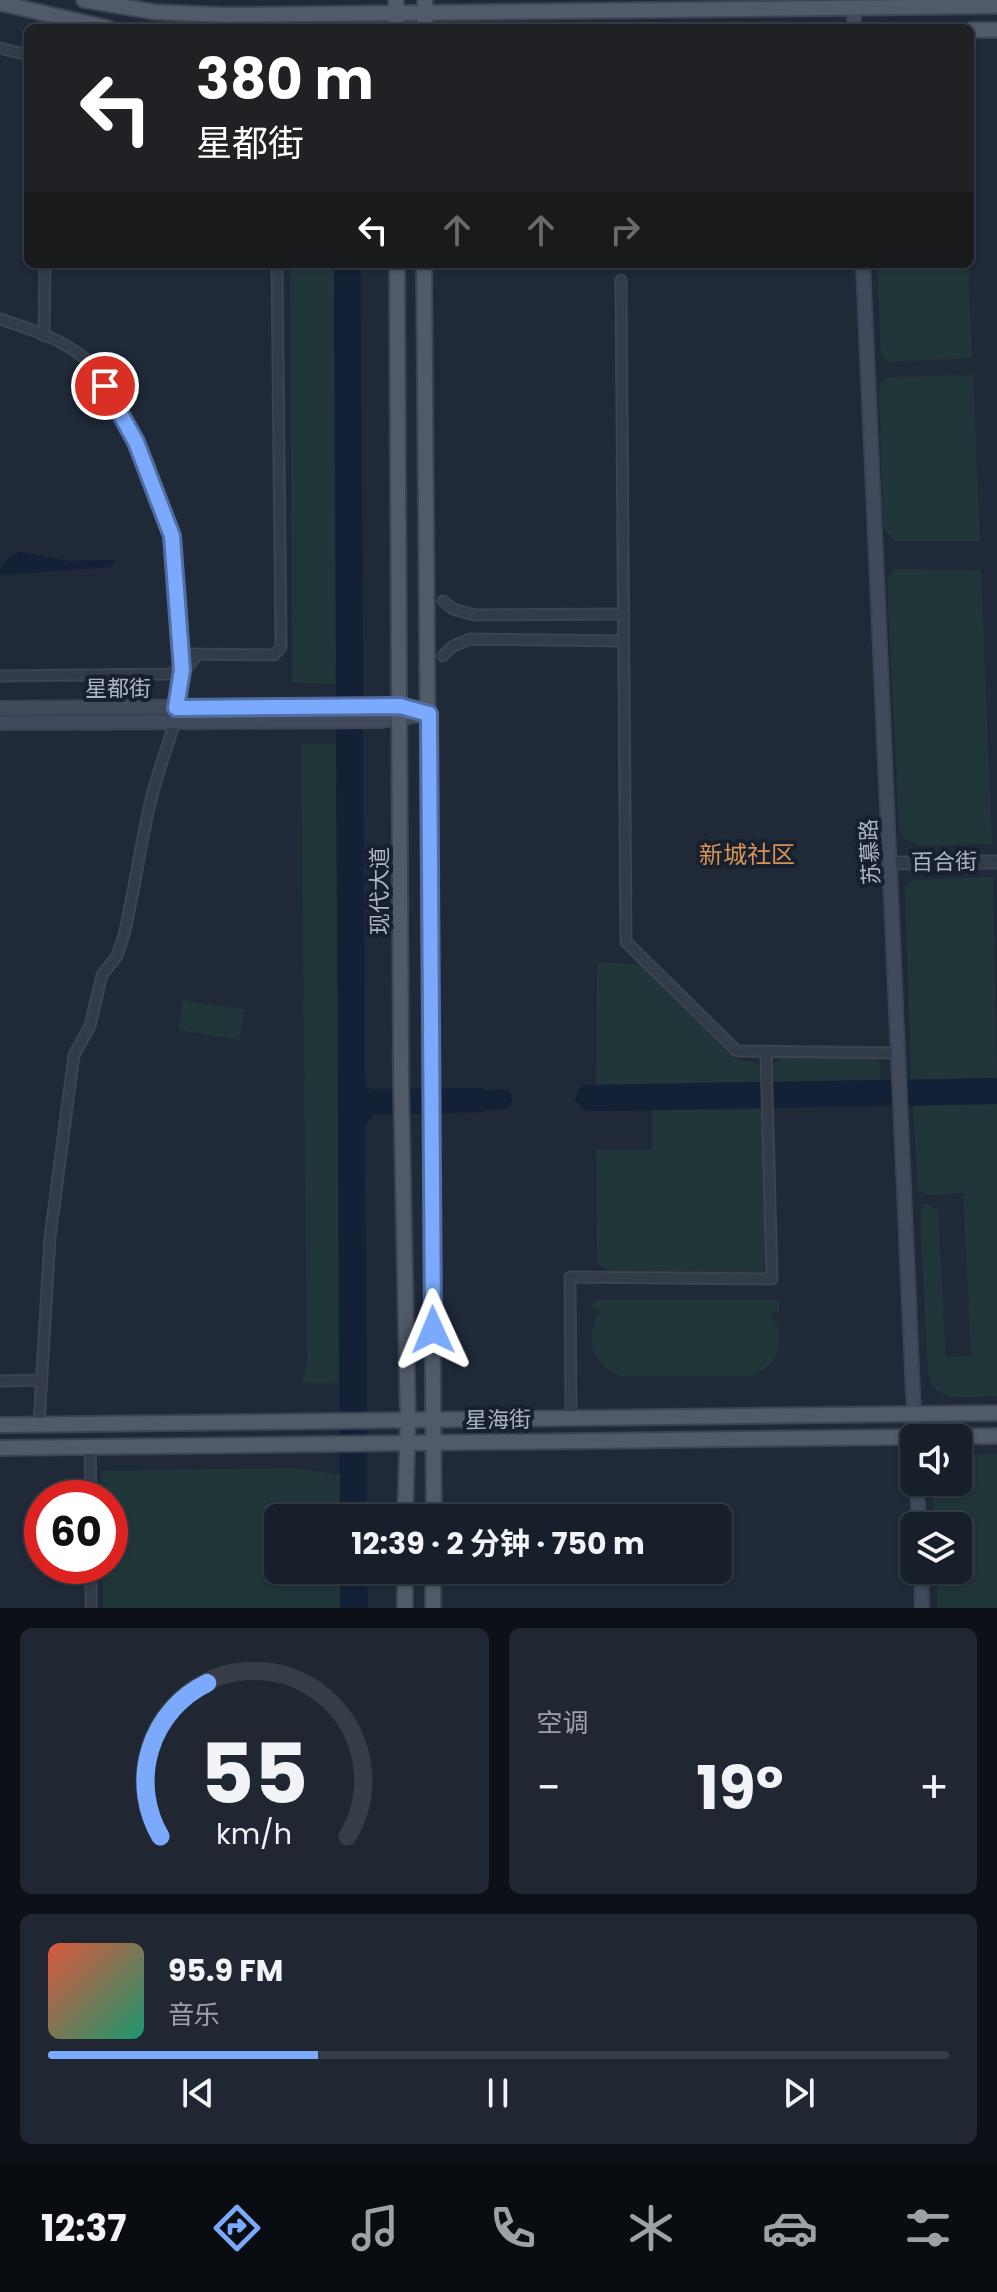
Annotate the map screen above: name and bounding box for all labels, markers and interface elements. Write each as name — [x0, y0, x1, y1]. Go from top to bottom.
text: 380 m — [196, 40, 374, 119]
icon: left — [64, 56, 168, 160]
text: 星都街 — [196, 118, 304, 169]
icon: left — [351, 208, 395, 252]
icon: ahead — [435, 208, 479, 252]
icon: ahead — [519, 208, 563, 252]
icon: right — [603, 208, 647, 252]
pin — [71, 352, 139, 420]
icon: arrive — [83, 364, 127, 408]
street label: 星都街 — [85, 673, 151, 704]
street label: 苏慕路 — [853, 818, 887, 886]
district label: 新城社区 — [699, 838, 795, 871]
street label: 百合街 — [911, 846, 977, 878]
street label: 现代大道 — [364, 847, 395, 935]
position arrow — [391, 1288, 475, 1372]
street label: 星海街 — [465, 1404, 531, 1436]
map controls — [900, 1424, 972, 1584]
button: sound — [900, 1424, 972, 1496]
speed limit sign: 60 — [24, 1480, 128, 1584]
button: layers — [900, 1512, 972, 1584]
text: 12:39 · 2 分钟 · 750 m — [351, 1522, 645, 1565]
text: 空调 — [537, 1705, 589, 1741]
text: 55 — [200, 1716, 308, 1832]
text: 19° — [696, 1746, 783, 1830]
text: − — [537, 1757, 561, 1818]
text: + — [919, 1757, 949, 1818]
text: km/h — [216, 1814, 292, 1854]
text: 95.9 FM — [168, 1949, 283, 1992]
text: 音乐 — [168, 1997, 220, 2033]
icon: previous — [176, 2071, 220, 2115]
icon: pause — [476, 2071, 520, 2115]
icon: next — [777, 2071, 821, 2115]
icon: directions — [209, 2200, 265, 2256]
icon: music — [347, 2200, 403, 2256]
icon: phone — [485, 2200, 541, 2256]
icon: climate — [623, 2200, 679, 2256]
icon: car — [762, 2200, 818, 2256]
icon: filters — [900, 2200, 956, 2256]
text: 12:37 — [41, 2203, 126, 2254]

